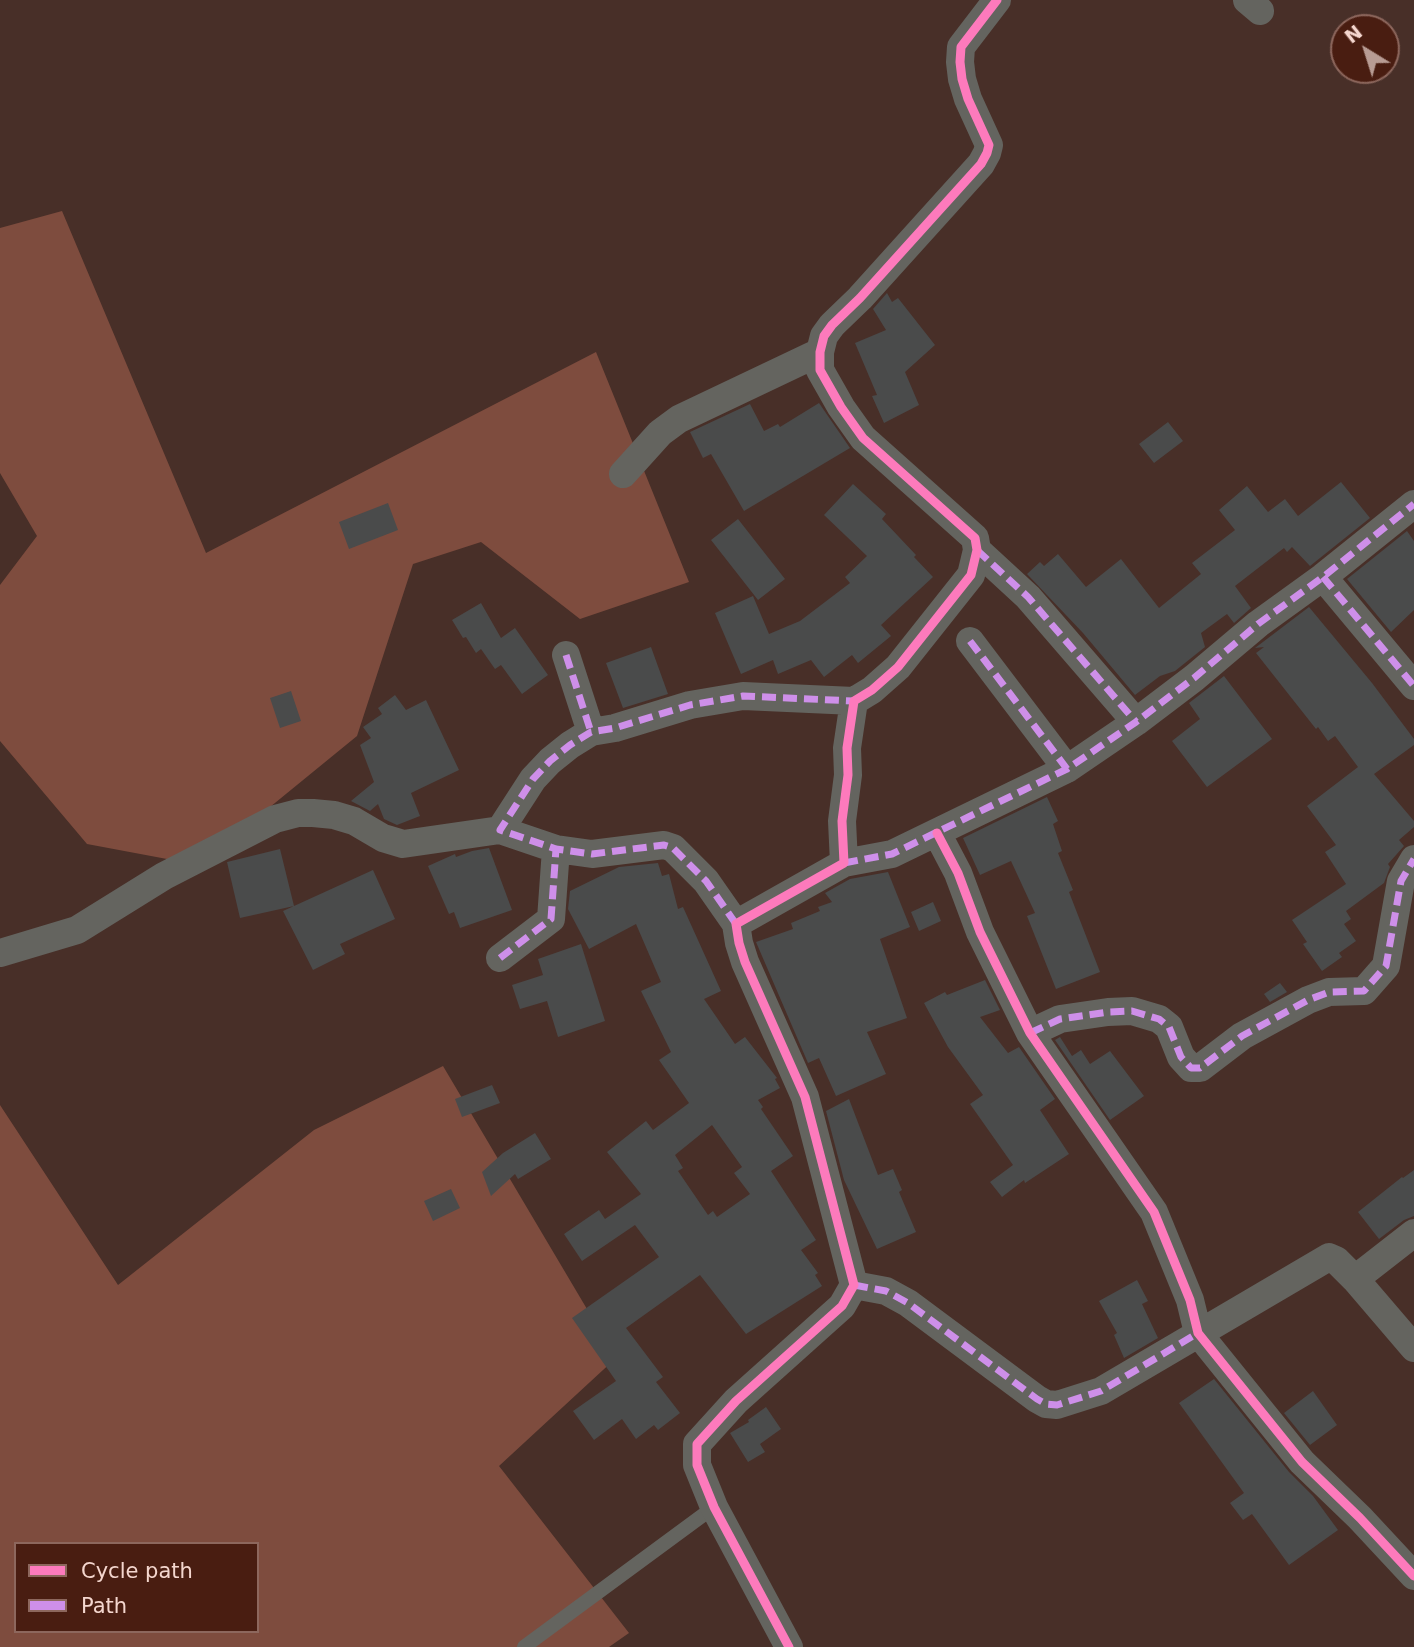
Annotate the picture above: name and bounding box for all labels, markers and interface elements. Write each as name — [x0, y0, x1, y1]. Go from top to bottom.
north arrow — [1330, 14, 1400, 84]
text: N — [1340, 20, 1366, 48]
legend — [14, 1542, 259, 1633]
text: Cycle path — [81, 1559, 193, 1583]
text: Path — [81, 1594, 127, 1618]

